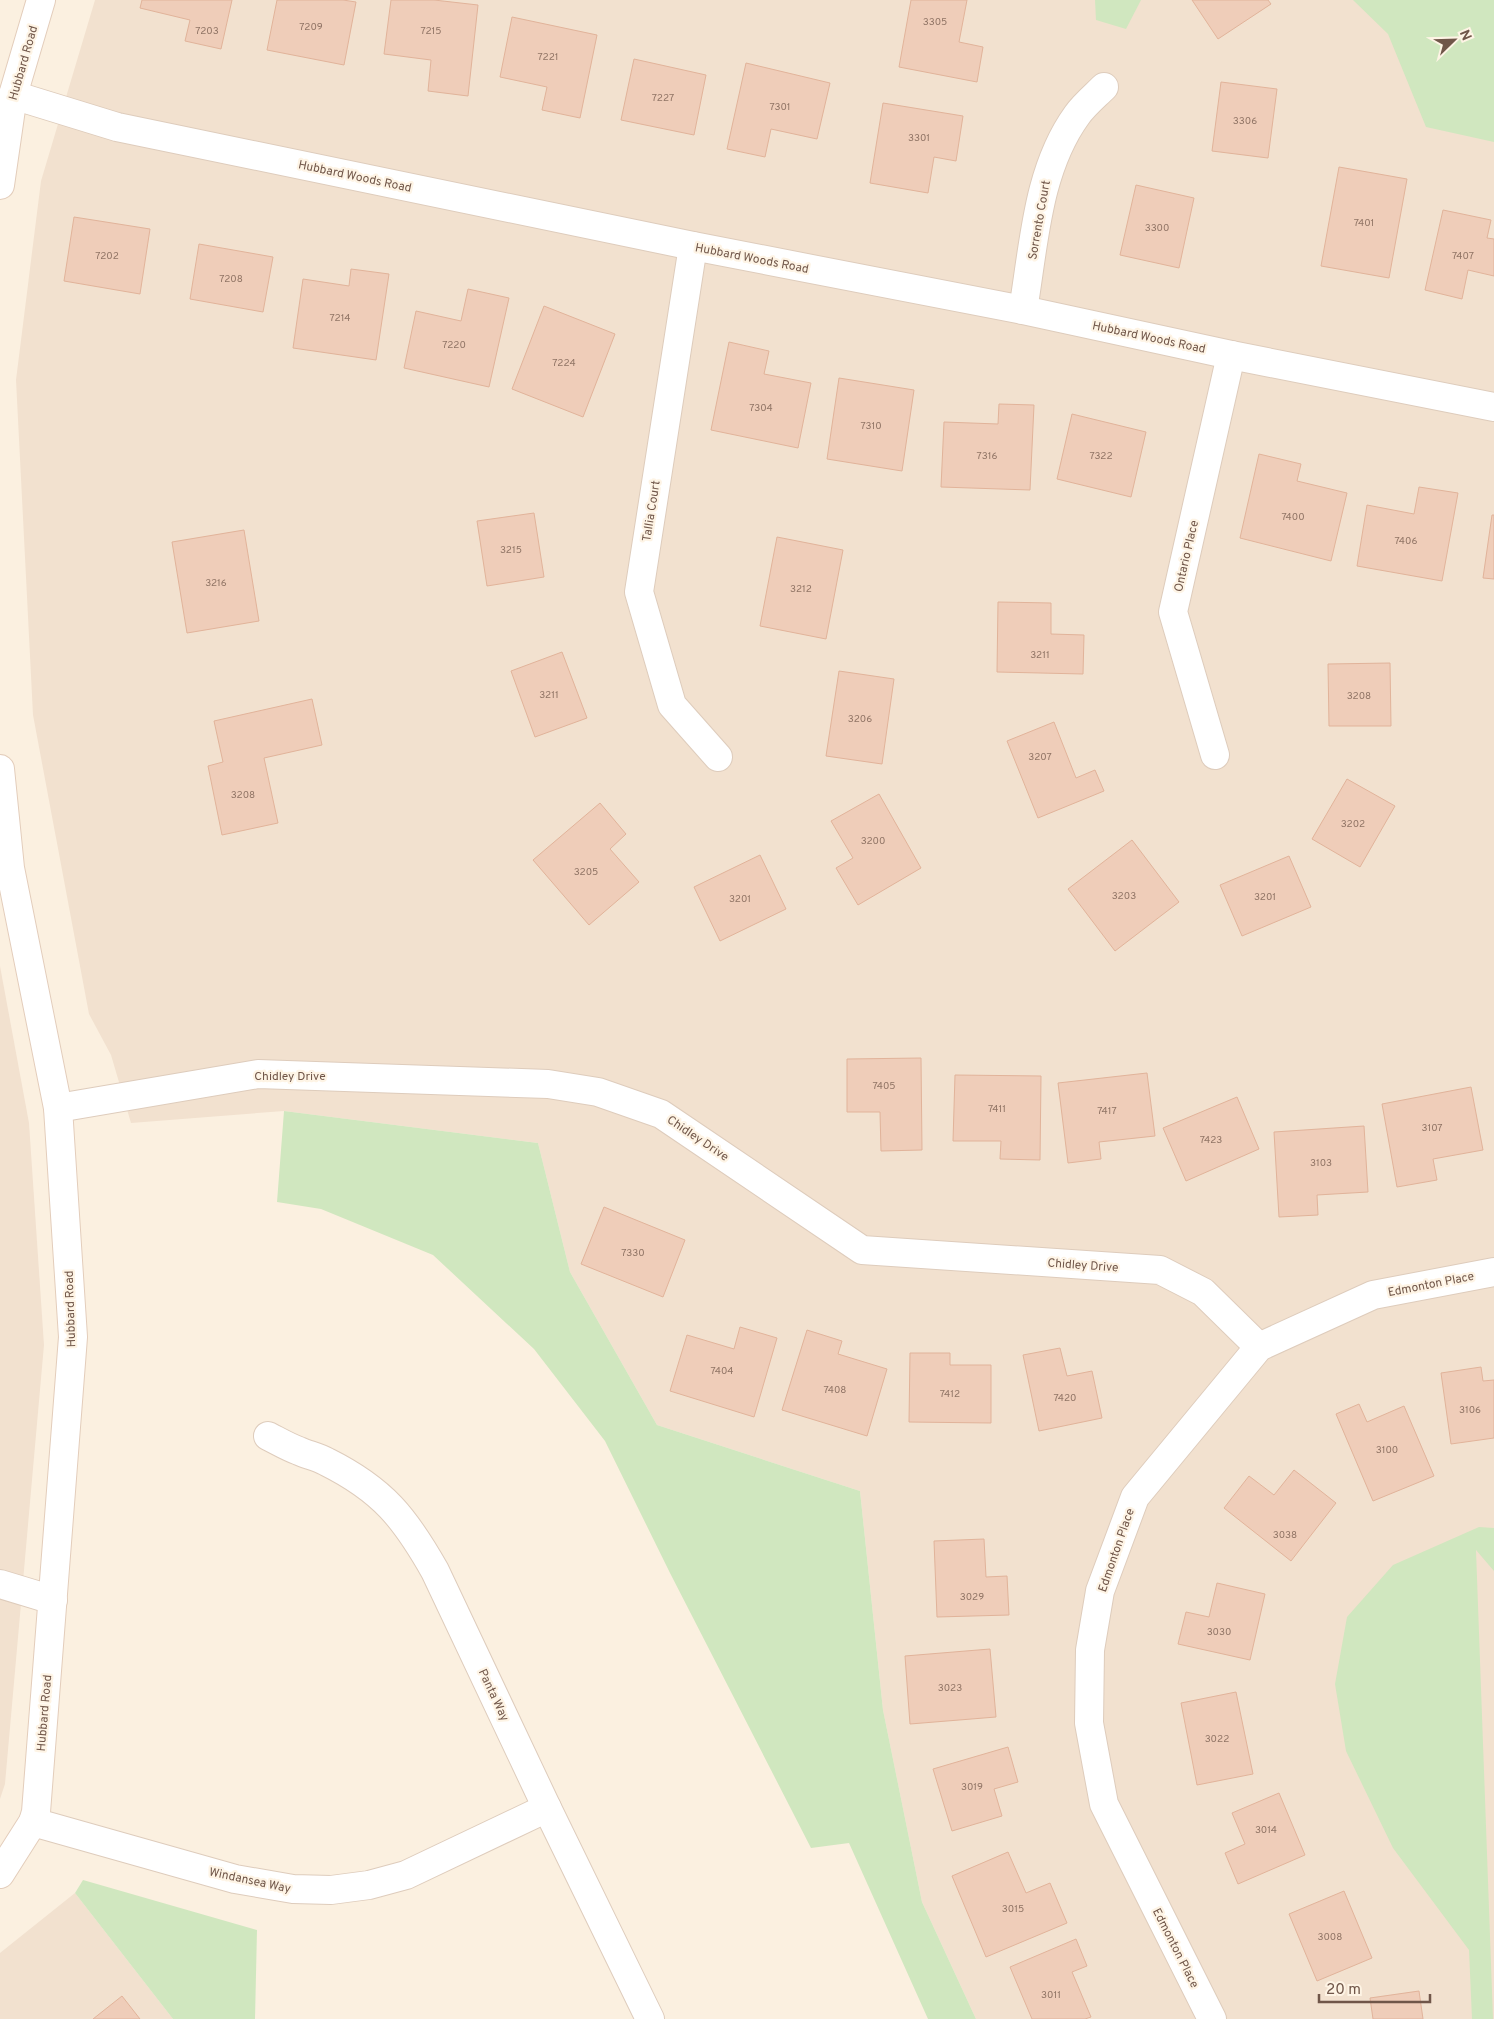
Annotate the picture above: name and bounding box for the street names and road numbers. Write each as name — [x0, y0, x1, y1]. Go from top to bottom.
street label: Hubbard Road — [6, 24, 42, 102]
street label: Hubbard Woods Road — [297, 157, 413, 197]
street label: Sorrento Court — [1025, 179, 1055, 261]
street label: Hubbard Woods Road — [694, 240, 810, 278]
street label: Hubbard Woods Road — [1091, 318, 1207, 358]
street label: Tallia Court — [639, 479, 665, 543]
street label: Ontario Place — [1171, 519, 1203, 594]
street label: Chidley Drive — [254, 1069, 326, 1085]
street label: Chidley Drive — [663, 1112, 731, 1165]
street label: Chidley Drive — [1047, 1256, 1119, 1276]
street label: Edmonton Place — [1387, 1269, 1476, 1301]
street label: Hubbard Road — [62, 1270, 80, 1348]
street label: Edmonton Place — [1095, 1506, 1139, 1594]
street label: Panta Way — [474, 1667, 512, 1724]
street label: Hubbard Road — [34, 1674, 56, 1752]
street label: Windansea Way — [207, 1864, 292, 1897]
street label: Edmonton Place — [1148, 1906, 1202, 1991]

